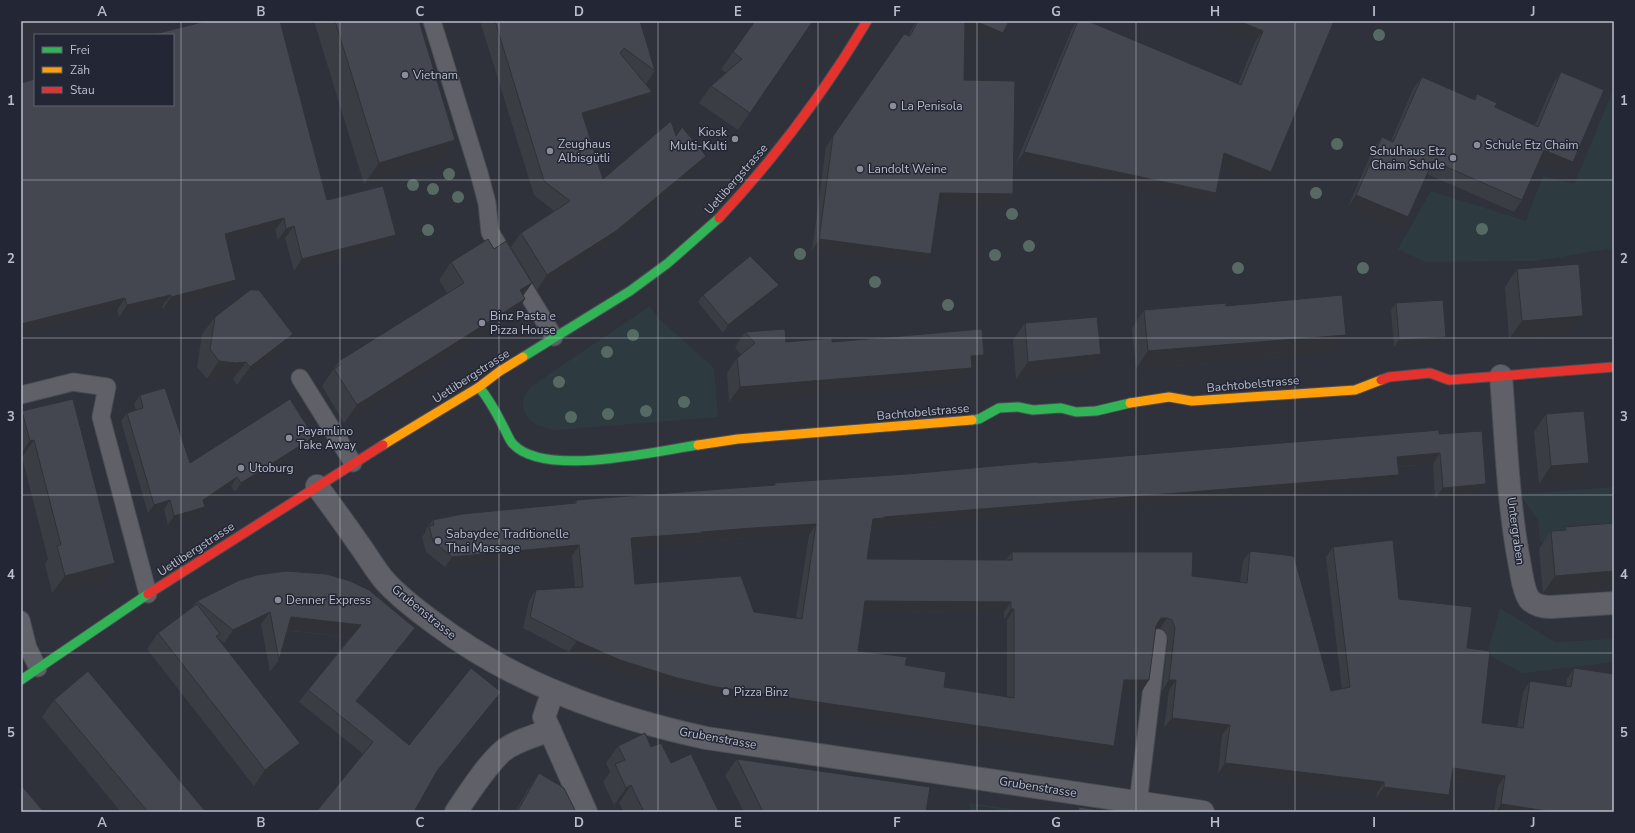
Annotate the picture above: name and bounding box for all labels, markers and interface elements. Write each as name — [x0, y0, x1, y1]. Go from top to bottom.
text: A — [97, 3, 107, 21]
text: B — [257, 3, 266, 21]
text: C — [416, 3, 425, 21]
text: D — [574, 3, 584, 21]
text: E — [734, 3, 742, 21]
text: F — [893, 3, 901, 21]
text: G — [1051, 3, 1061, 21]
text: H — [1210, 3, 1220, 21]
text: I — [1372, 3, 1376, 21]
text: J — [1530, 3, 1535, 21]
legend — [34, 34, 174, 106]
text: Frei — [70, 42, 90, 58]
text: Zäh — [70, 62, 90, 78]
place label: Vietnam — [412, 67, 458, 83]
marker: Vietnam — [400, 70, 410, 80]
text: Stau — [70, 82, 95, 98]
text: 1 — [7, 92, 15, 110]
text: 1 — [1620, 92, 1628, 110]
place label: La Penisola — [901, 98, 963, 114]
marker: La Penisola — [888, 101, 898, 111]
place label: Kiosk Multi-Kulti — [670, 124, 728, 154]
marker: Kiosk Multi-Kulti — [730, 134, 740, 144]
place label: Zeughaus Albisgütli — [558, 136, 611, 166]
place label: Schule Etz Chaim — [1485, 137, 1579, 153]
street label: Uetlibergstrasse — [701, 140, 771, 218]
marker: Schule Etz Chaim — [1472, 140, 1482, 150]
place label: Schulhaus Etz Chaim Schule — [1370, 143, 1445, 173]
marker: Zeughaus Albisgütli — [545, 146, 555, 156]
marker: Schulhaus Etz Chaim Schule — [1448, 153, 1458, 163]
place label: Landolt Weine — [868, 161, 947, 177]
marker: Landolt Weine — [855, 164, 865, 174]
text: 2 — [7, 250, 15, 268]
text: 2 — [1620, 250, 1628, 268]
place label: Binz Pasta e Pizza House — [490, 308, 556, 338]
marker: Binz Pasta e Pizza House — [477, 318, 487, 328]
street label: Uetlibergstrasse — [429, 345, 513, 407]
street label: Bachtobelstrasse — [1206, 372, 1300, 396]
street label: Bachtobelstrasse — [876, 400, 970, 424]
text: 3 — [7, 408, 15, 426]
text: 3 — [1620, 408, 1628, 426]
place label: Payamlino Take Away — [297, 423, 357, 453]
marker: Payamlino Take Away — [284, 433, 294, 443]
place label: Utoburg — [249, 460, 294, 476]
marker: Utoburg — [236, 463, 246, 473]
street label: Untergraben — [1503, 496, 1529, 566]
street label: Uetlibergstrasse — [154, 518, 238, 580]
place label: Sabaydee Traditionelle Thai Massage — [446, 526, 569, 556]
marker: Sabaydee Traditionelle Thai Massage — [433, 536, 443, 546]
text: 4 — [7, 566, 15, 584]
text: 4 — [1620, 566, 1628, 584]
street label: Grubenstrasse — [389, 581, 459, 643]
place label: Denner Express — [286, 592, 371, 608]
marker: Denner Express — [273, 595, 283, 605]
place label: Pizza Binz — [734, 684, 789, 700]
marker: Pizza Binz — [721, 687, 731, 697]
street label: Grubenstrasse — [678, 723, 758, 753]
text: 5 — [7, 724, 15, 742]
text: 5 — [1620, 724, 1628, 742]
street label: Grubenstrasse — [998, 773, 1078, 801]
text: A — [97, 814, 107, 832]
text: B — [257, 814, 266, 832]
text: C — [416, 814, 425, 832]
text: D — [574, 814, 584, 832]
text: E — [734, 814, 742, 832]
text: F — [893, 814, 901, 832]
text: G — [1051, 814, 1061, 832]
text: H — [1210, 814, 1220, 832]
text: I — [1372, 814, 1376, 832]
text: J — [1530, 814, 1535, 832]

